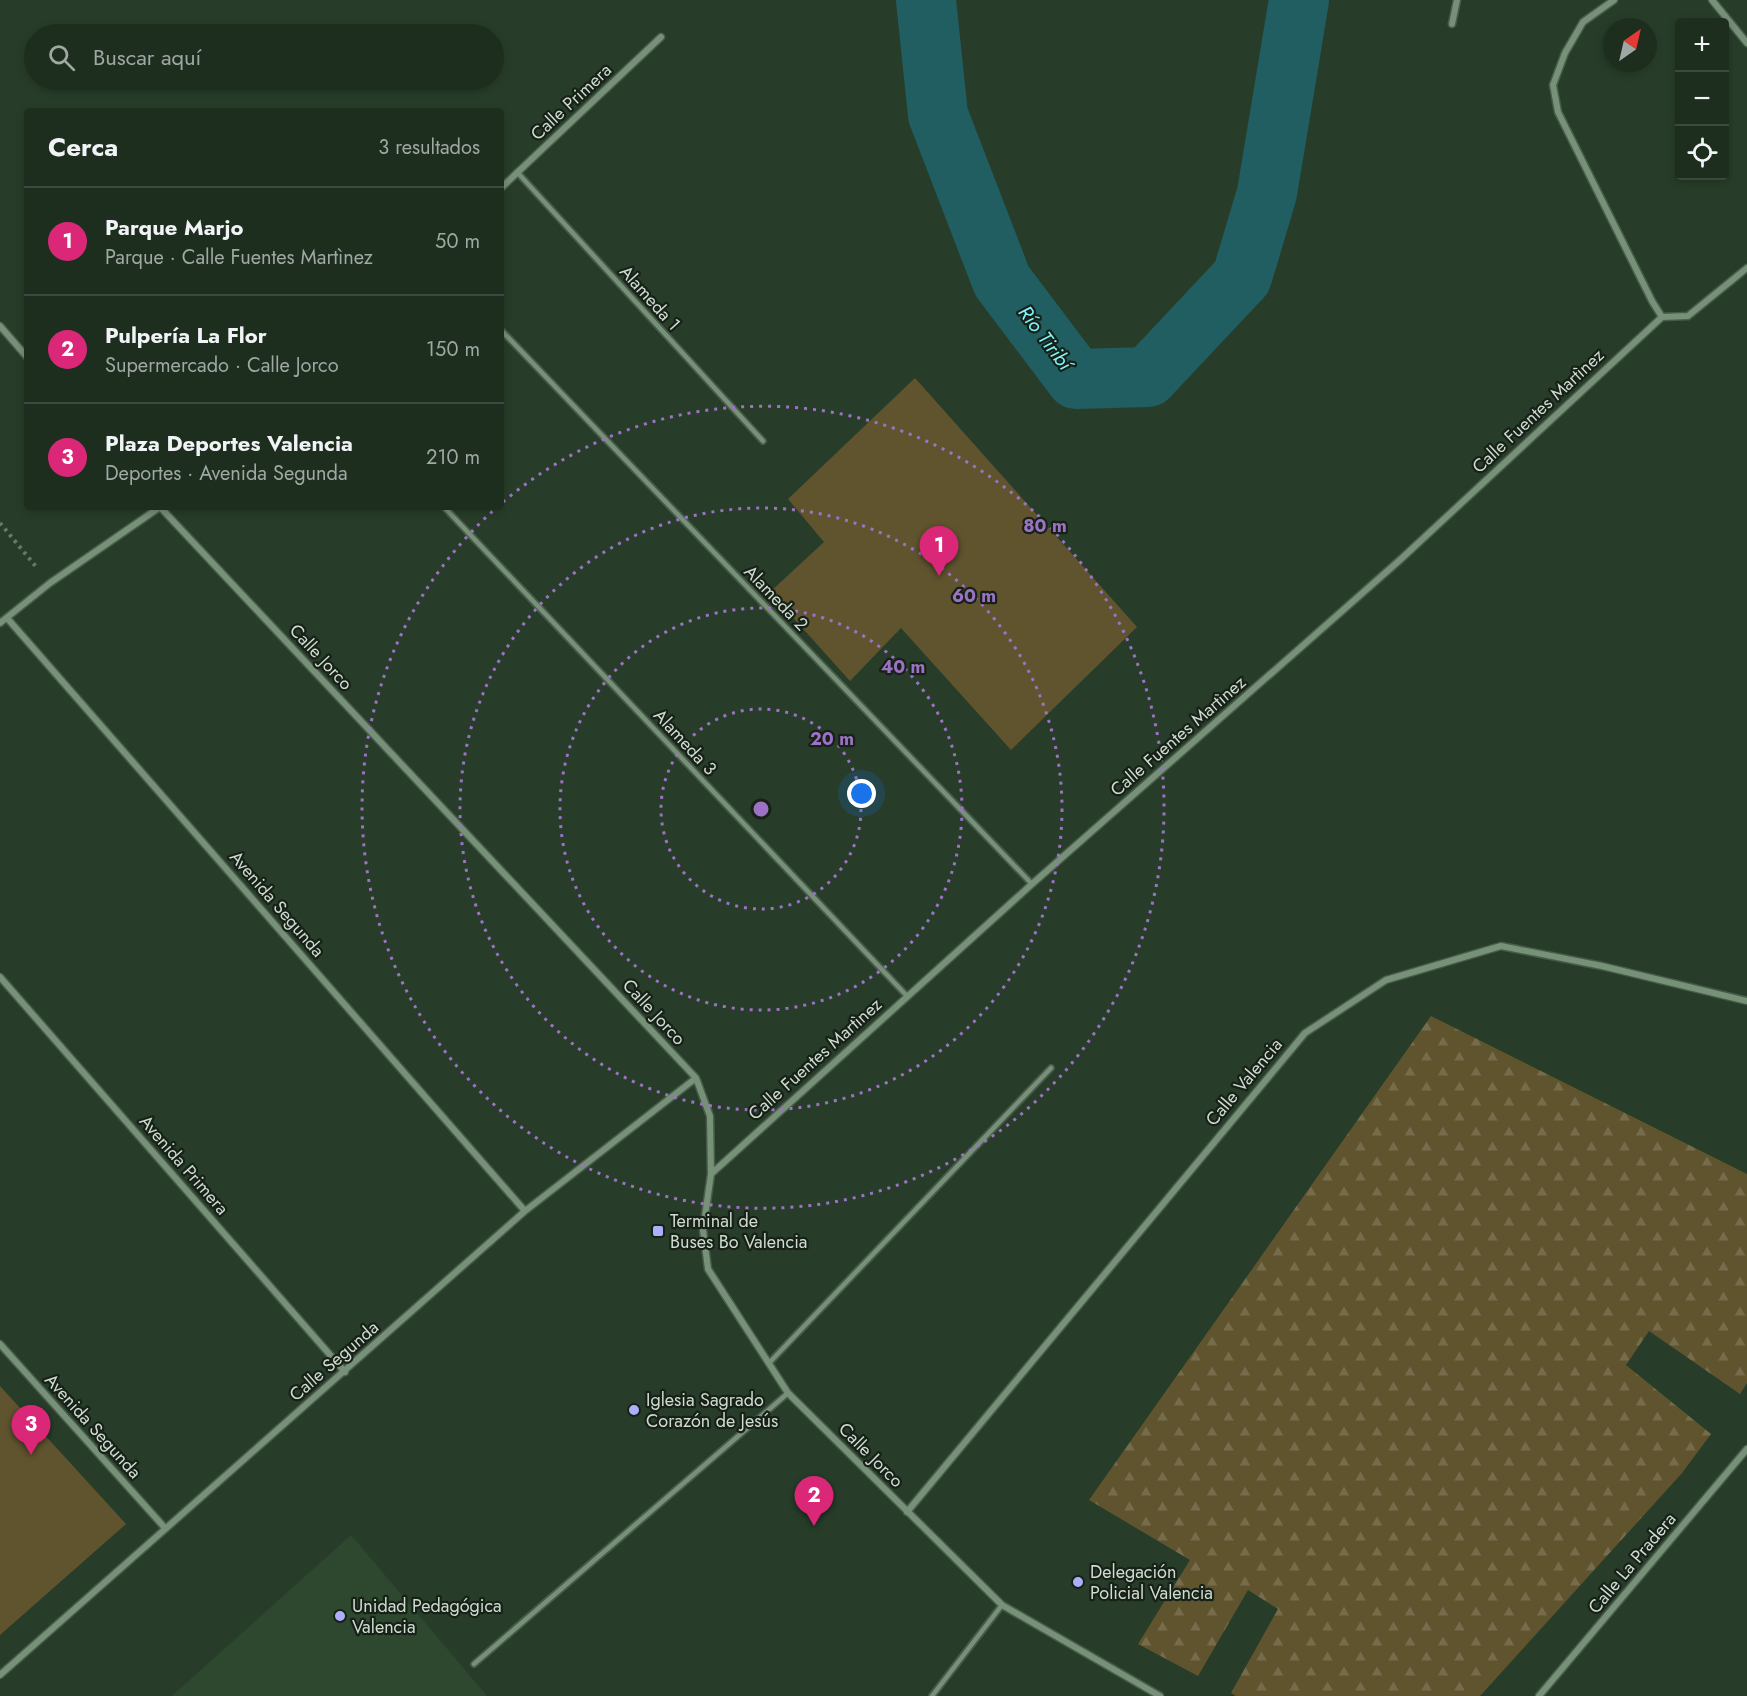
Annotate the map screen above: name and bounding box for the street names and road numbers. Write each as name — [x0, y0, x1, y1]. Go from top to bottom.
street label: Calle Primera — [525, 58, 617, 146]
street label: Alameda 1 — [613, 259, 687, 337]
street label: Calle Fuentes Martìnez — [1466, 342, 1610, 479]
street label: Alameda 2 — [738, 559, 814, 637]
street label: Calle Jorco — [283, 618, 359, 696]
street label: Calle Fuentes Martìnez — [1105, 669, 1252, 802]
street label: Alameda 3 — [647, 703, 723, 781]
street label: Avenida Segunda — [223, 845, 331, 963]
street label: Calle Jorco — [616, 973, 692, 1051]
street label: Calle Fuentes Martìnez — [742, 991, 888, 1126]
street label: Calle Valencia — [1199, 1032, 1289, 1132]
street label: Avenida Primera — [133, 1109, 235, 1221]
street label: Calle Segunda — [284, 1315, 384, 1407]
street label: Avenida Segunda — [39, 1368, 147, 1484]
street label: Calle Jorco — [833, 1417, 909, 1493]
street label: Calle La Pradera — [1582, 1507, 1682, 1619]

